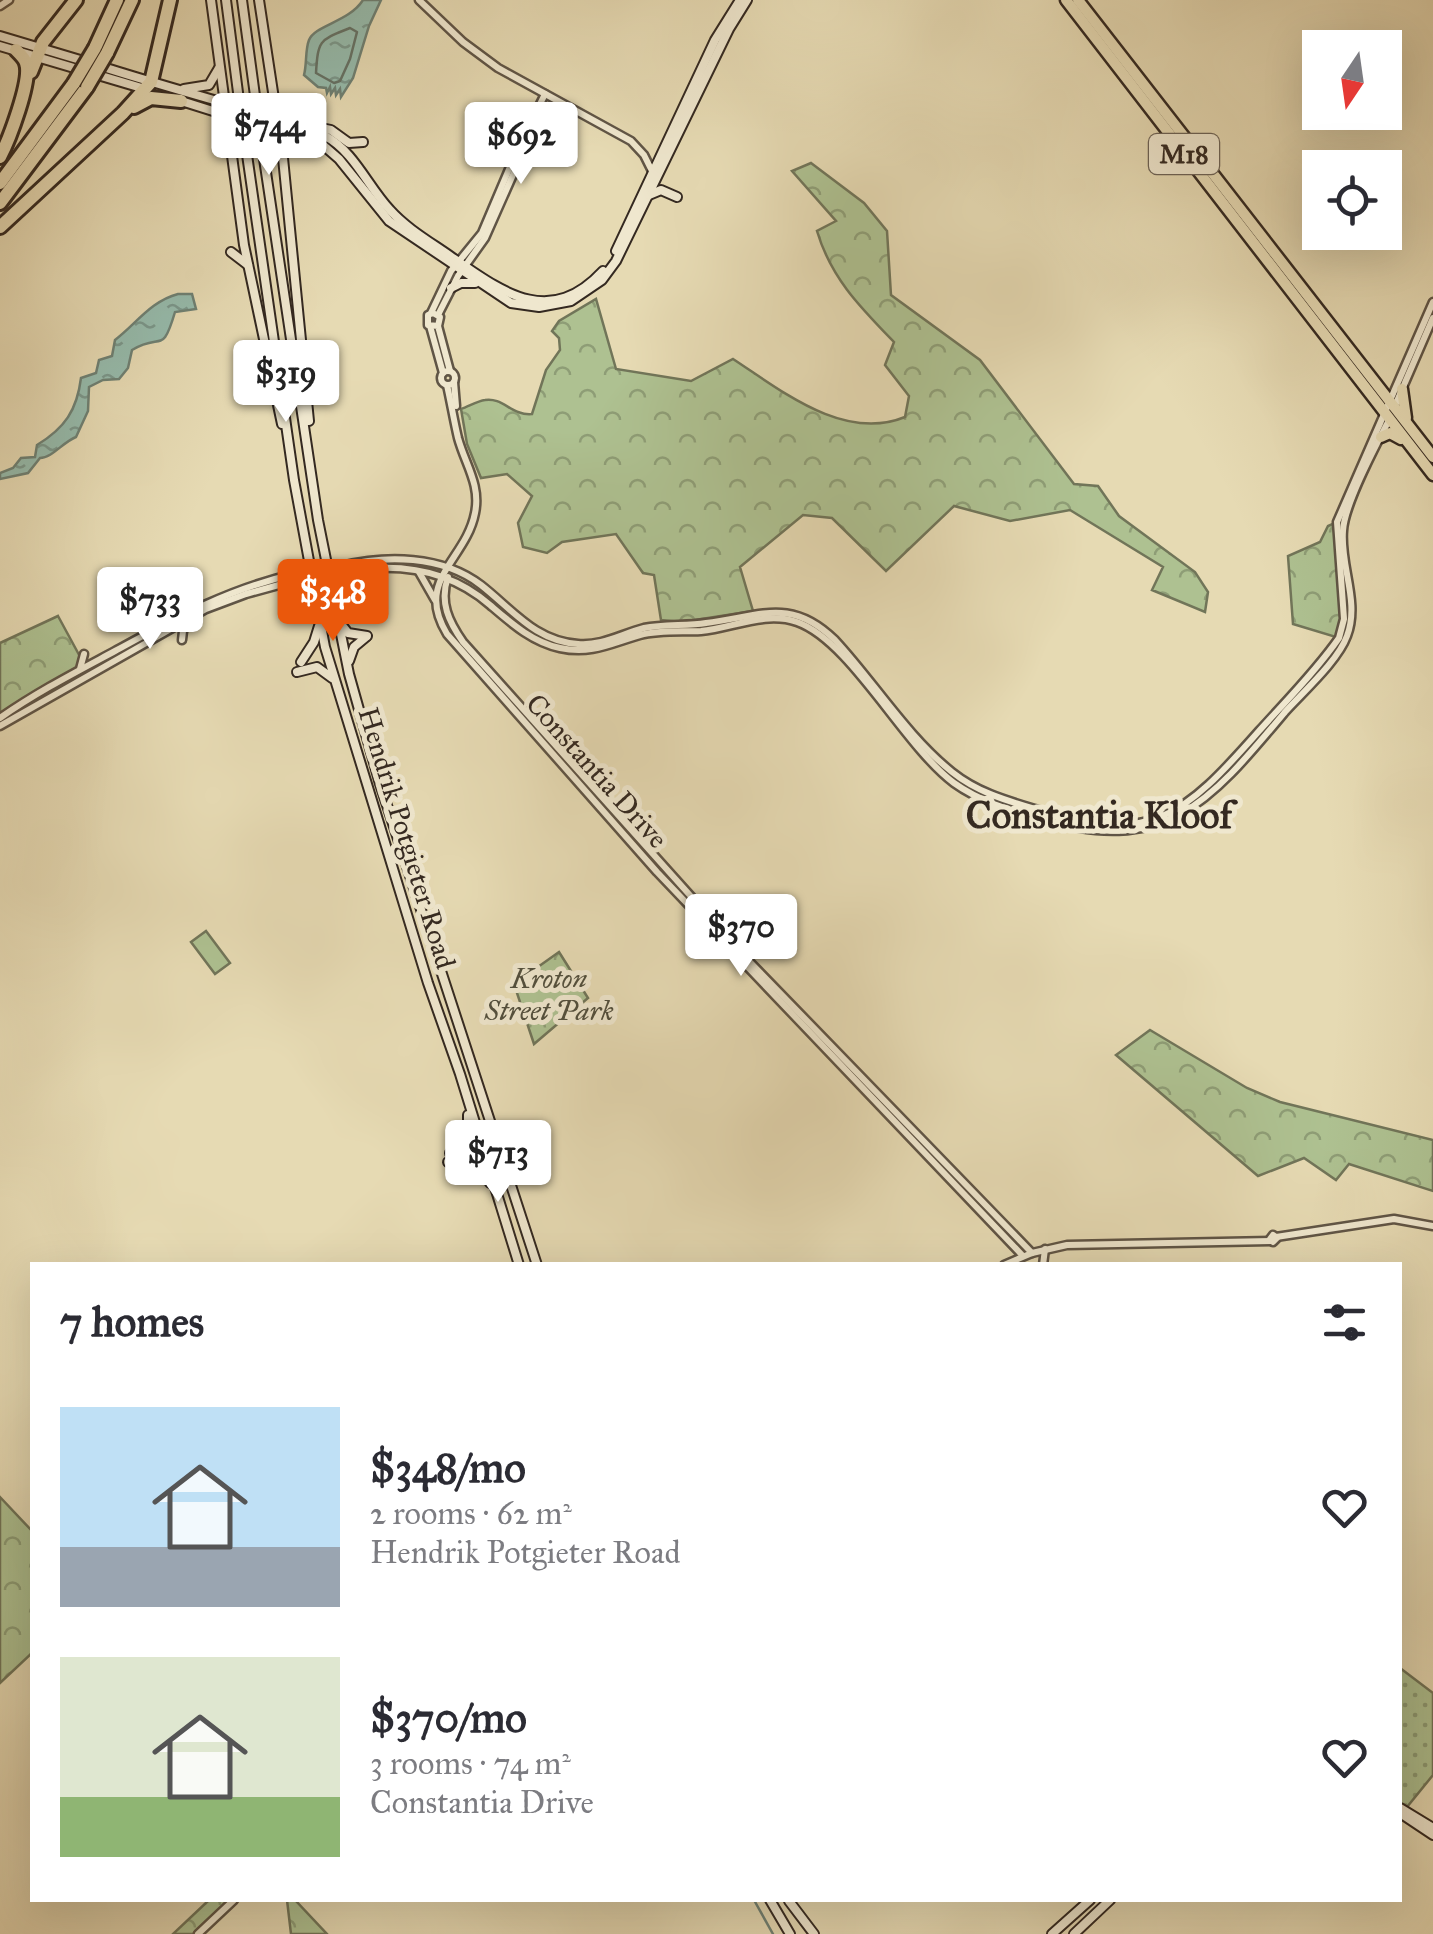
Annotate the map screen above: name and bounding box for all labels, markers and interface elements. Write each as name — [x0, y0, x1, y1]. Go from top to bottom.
north arrow — [1302, 30, 1402, 130]
map controls — [1302, 30, 1402, 250]
pin: $744 — [210, 93, 328, 178]
pin: $692 — [462, 102, 580, 187]
text: $744 — [233, 106, 305, 145]
text: $692 — [487, 115, 555, 154]
road number: M18 — [1149, 134, 1219, 174]
button: locate — [1302, 150, 1402, 250]
pin: $319 — [227, 340, 345, 425]
text: $319 — [255, 353, 317, 392]
pin: $348 — [274, 559, 392, 644]
pin: $733 — [91, 567, 209, 652]
text: $348 — [300, 572, 366, 611]
text: $733 — [119, 580, 181, 619]
street label: Constantia Drive — [519, 687, 675, 855]
street label: Hendrik Potgieter Road — [351, 703, 463, 973]
district label: Constantia Kloof — [966, 792, 1238, 838]
pin: $370 — [682, 894, 800, 979]
text: $370 — [707, 907, 775, 946]
park label: Kroton Street Park — [483, 961, 614, 1028]
pin: $713 — [439, 1120, 557, 1205]
text: $713 — [467, 1133, 529, 1172]
icon: filters — [1317, 1295, 1372, 1350]
text: 7 homes — [60, 1296, 204, 1348]
text: $348/mo — [370, 1442, 526, 1494]
icon: home — [140, 1447, 260, 1567]
icon: heart — [1317, 1480, 1372, 1535]
text: 2 rooms · 62 m² — [370, 1494, 572, 1533]
text: Hendrik Potgieter Road — [370, 1533, 680, 1572]
text: $370/mo — [370, 1692, 527, 1744]
icon: home — [140, 1697, 260, 1817]
icon: heart — [1317, 1730, 1372, 1785]
text: 3 rooms · 74 m² — [370, 1744, 571, 1783]
text: Constantia Drive — [370, 1783, 594, 1822]

